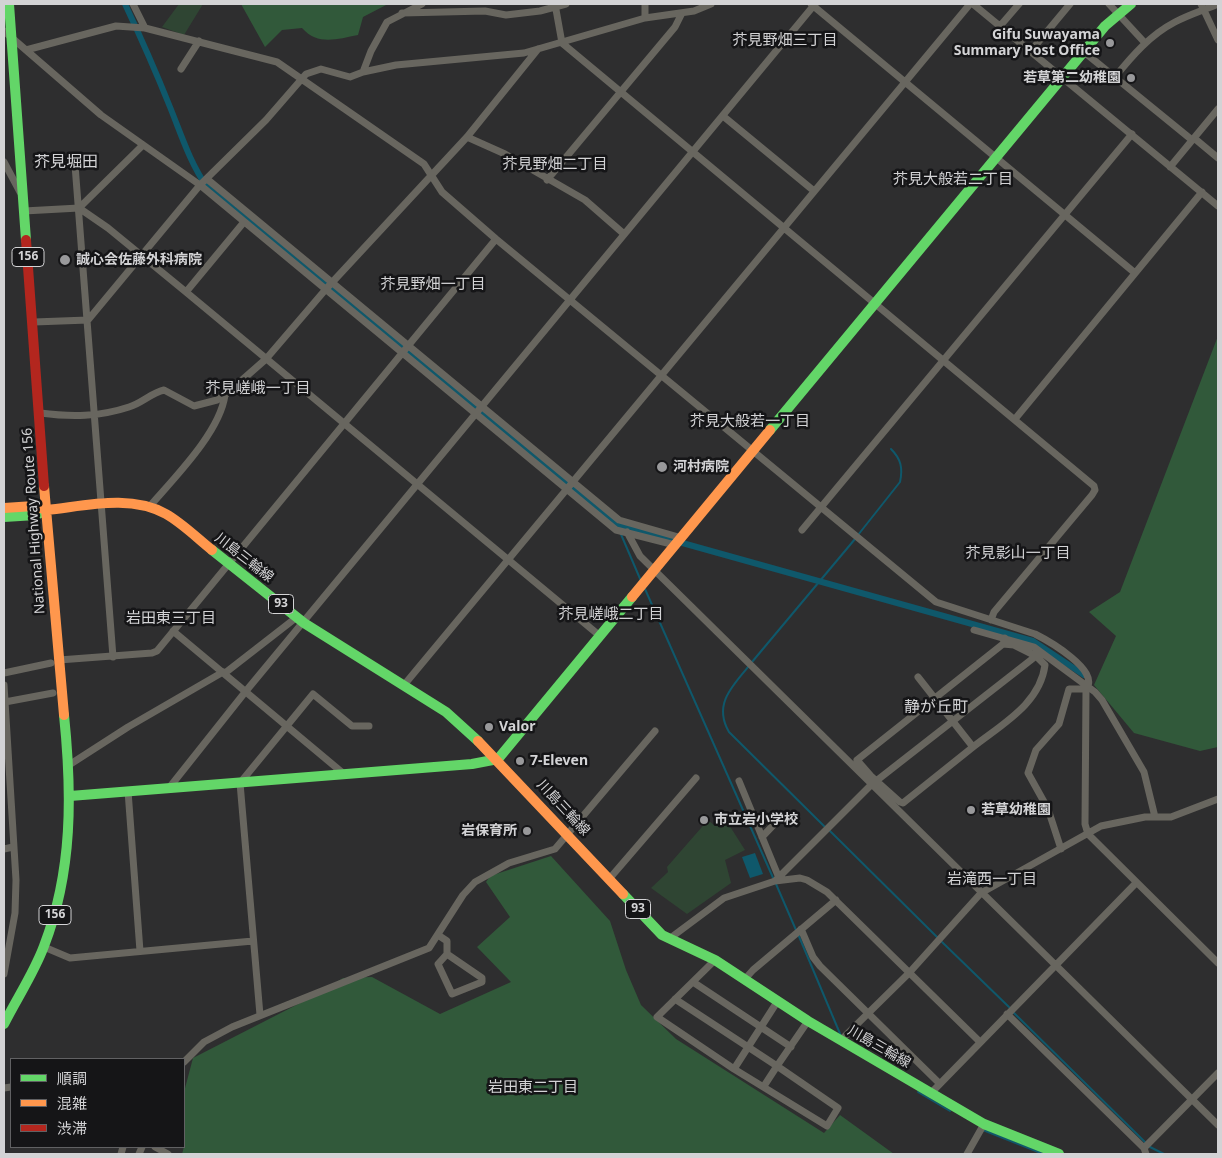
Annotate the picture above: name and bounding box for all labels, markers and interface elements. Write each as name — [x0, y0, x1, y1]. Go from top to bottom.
place label: Gifu Suwayama Summary Post Office — [954, 27, 1100, 59]
district label: 芥見野畑三丁目 — [733, 32, 837, 50]
marker: Gifu Suwayama Summary Post Office — [1104, 37, 1116, 49]
place label: 若草第二幼稚園 — [1023, 70, 1121, 86]
marker: 若草第二幼稚園 — [1125, 72, 1137, 84]
district label: 芥見堀田 — [34, 152, 98, 172]
district label: 芥見野畑二丁目 — [503, 156, 607, 174]
district label: 芥見大般若二丁目 — [893, 171, 1013, 189]
road number: 156 — [12, 248, 44, 266]
place label: 誠心会佐藤外科病院 — [76, 252, 202, 268]
marker: 誠心会佐藤外科病院 — [58, 253, 72, 267]
district label: 芥見野畑一丁目 — [381, 276, 485, 294]
district label: 芥見嵯峨一丁目 — [206, 380, 310, 398]
district label: 芥見大般若一丁目 — [690, 413, 810, 431]
street label: National Highway Route 156 — [19, 427, 49, 615]
place label: 河村病院 — [673, 459, 729, 475]
marker: 河村病院 — [655, 460, 669, 474]
street label: 川島三輪線 — [211, 530, 277, 586]
district label: 芥見影山一丁目 — [966, 545, 1070, 563]
road number: 93 — [268, 594, 294, 614]
district label: 芥見嵯峨二丁目 — [559, 606, 663, 624]
district label: 岩田東三丁目 — [126, 610, 216, 628]
district label: 静が丘町 — [904, 697, 968, 717]
place label: Valor — [499, 719, 535, 735]
marker: Valor — [483, 721, 495, 733]
place label: 7-Eleven — [530, 753, 588, 769]
marker: 7-Eleven — [514, 755, 526, 767]
street label: 川島三輪線 — [533, 777, 593, 839]
place label: 若草幼稚園 — [981, 802, 1051, 818]
marker: 若草幼稚園 — [965, 804, 977, 816]
place label: 市立岩小学校 — [714, 812, 798, 828]
marker: 市立岩小学校 — [698, 814, 710, 826]
place label: 岩保育所 — [461, 823, 517, 839]
marker: 岩保育所 — [521, 825, 533, 837]
district label: 岩滝西一丁目 — [947, 871, 1037, 889]
road number: 93 — [626, 900, 650, 919]
road number: 156 — [39, 906, 71, 924]
street label: 川島三輪線 — [844, 1022, 914, 1072]
legend — [10, 1058, 185, 1148]
text: 順調 — [57, 1068, 87, 1088]
district label: 岩田東二丁目 — [488, 1079, 578, 1097]
text: 混雑 — [57, 1093, 87, 1113]
text: 渋滞 — [57, 1118, 87, 1138]

